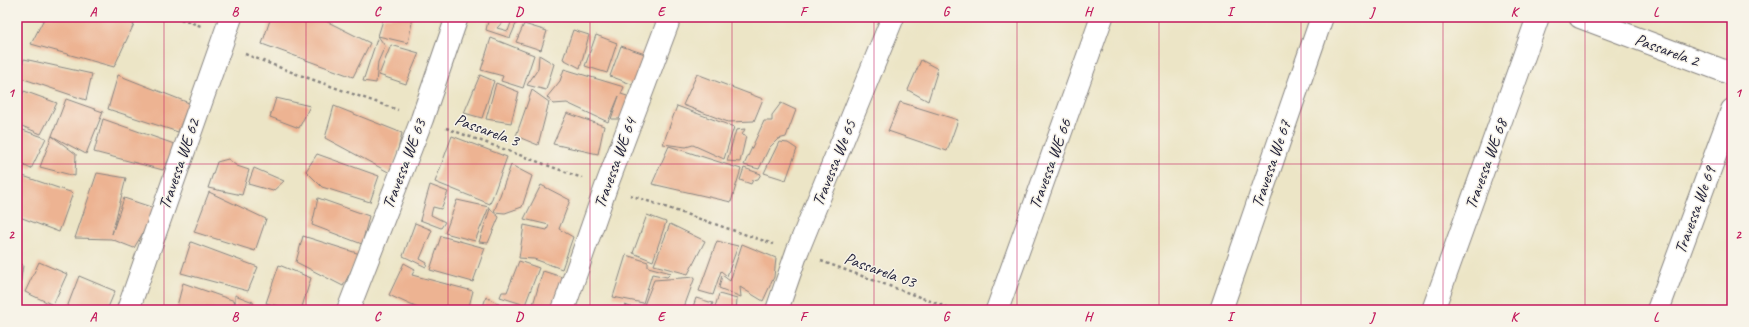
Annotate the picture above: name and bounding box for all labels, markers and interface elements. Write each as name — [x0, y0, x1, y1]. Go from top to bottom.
text: A — [90, 4, 98, 20]
text: B — [232, 4, 240, 20]
text: C — [374, 4, 382, 20]
text: D — [515, 4, 524, 20]
text: E — [658, 4, 667, 20]
text: F — [800, 4, 809, 20]
text: G — [943, 4, 951, 20]
text: H — [1084, 4, 1094, 20]
text: I — [1227, 4, 1236, 20]
text: J — [1369, 4, 1376, 20]
text: K — [1511, 4, 1521, 20]
text: L — [1653, 4, 1660, 20]
street label: Passarela 2 — [1632, 29, 1703, 72]
text: 1 — [8, 85, 16, 101]
text: 1 — [1735, 85, 1743, 101]
street label: Passarela 3 — [452, 109, 523, 152]
street label: Travessa WE 64 — [589, 113, 642, 211]
street label: Travessa WE 68 — [1460, 114, 1513, 212]
street label: Travessa WE 62 — [154, 115, 205, 212]
street label: Travessa WE 63 — [377, 115, 431, 212]
street label: Travessa WE 66 — [1024, 115, 1076, 212]
street label: Travessa We 65 — [807, 116, 861, 209]
street label: Travessa We 67 — [1246, 116, 1296, 210]
street label: Travessa We 69 — [1670, 162, 1721, 256]
text: 2 — [8, 227, 15, 243]
text: 2 — [1735, 227, 1742, 243]
street label: Passarela 03 — [841, 247, 920, 293]
text: A — [90, 309, 98, 325]
text: B — [232, 309, 240, 325]
text: C — [374, 309, 382, 325]
text: D — [515, 309, 524, 325]
text: E — [658, 309, 667, 325]
text: F — [800, 309, 809, 325]
text: G — [943, 309, 951, 325]
text: H — [1084, 309, 1094, 325]
text: I — [1227, 309, 1236, 325]
text: J — [1369, 309, 1376, 325]
text: K — [1511, 309, 1521, 325]
text: L — [1653, 309, 1660, 325]

